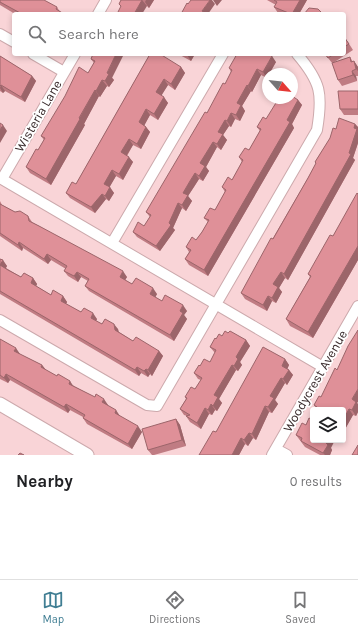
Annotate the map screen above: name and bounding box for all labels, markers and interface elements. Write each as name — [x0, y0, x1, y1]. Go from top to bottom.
search box — [12, 12, 346, 56]
icon: search — [26, 23, 48, 45]
text: Search here — [58, 25, 139, 43]
north arrow — [262, 68, 298, 104]
street label: Wisteria Lane — [11, 77, 65, 155]
street label: Woodycrest Avenue — [280, 327, 350, 434]
map controls — [310, 407, 346, 443]
button: layers — [310, 407, 346, 443]
text: Nearby — [16, 471, 73, 491]
text: 0 results — [290, 474, 342, 489]
tab: Map — [42, 589, 64, 626]
tab: Directions — [149, 589, 201, 626]
tab: Saved — [285, 589, 316, 626]

